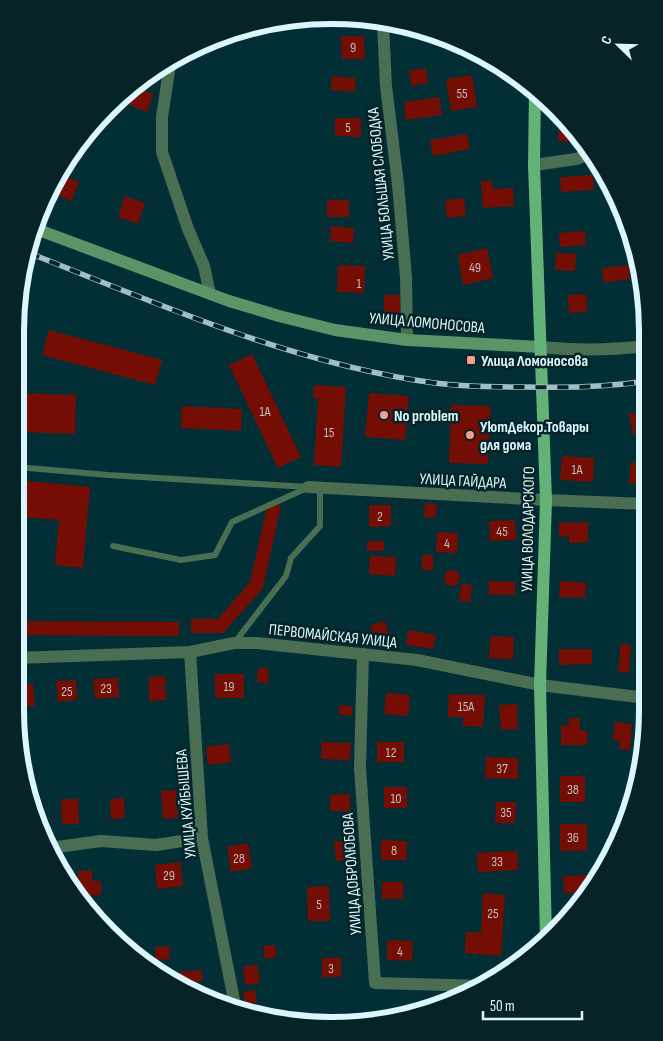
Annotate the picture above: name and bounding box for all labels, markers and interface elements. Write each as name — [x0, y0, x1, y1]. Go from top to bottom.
north arrow — [593, 20, 643, 70]
text: С — [597, 33, 616, 47]
house number: 9 — [350, 39, 356, 56]
house number: 55 — [456, 85, 468, 102]
street label: УЛИЦА БОЛЬШАЯ СЛОБОДКА — [364, 106, 399, 261]
house number: 5 — [345, 119, 351, 136]
house number: 49 — [469, 259, 481, 276]
house number: 1 — [357, 275, 362, 292]
street label: УЛИЦА ЛОМОНОСОВА — [368, 309, 486, 338]
place label: Улица Ломоносова — [481, 352, 588, 371]
marker: Улица Ломоносова — [465, 354, 477, 366]
house number: 1А — [259, 403, 272, 420]
place label: No problem — [394, 407, 458, 426]
marker: No problem — [378, 409, 390, 421]
place label: УютДекор.Товары для дома — [480, 418, 589, 455]
house number: 15 — [324, 424, 335, 441]
marker: УютДекор.Товары для дома — [464, 429, 476, 441]
house number: 1А — [571, 461, 584, 478]
street label: УЛИЦА ВОЛОДАРСКОГО — [518, 466, 539, 592]
street label: УЛИЦА ГАЙДАРА — [419, 470, 507, 493]
house number: 2 — [377, 508, 383, 525]
house number: 45 — [496, 523, 508, 540]
house number: 4 — [444, 535, 450, 552]
street label: ПЕРВОМАЙСКАЯ УЛИЦА — [268, 620, 398, 653]
house number: 19 — [223, 678, 235, 695]
house number: 23 — [100, 680, 112, 697]
house number: 25 — [61, 683, 73, 700]
house number: 15А — [458, 698, 475, 715]
house number: 12 — [386, 744, 397, 761]
street label: УЛИЦА КУЙБЫШЕВА — [172, 748, 201, 859]
house number: 37 — [496, 760, 508, 777]
house number: 38 — [567, 781, 579, 798]
house number: 10 — [390, 790, 402, 807]
house number: 35 — [500, 804, 512, 821]
street label: УЛИЦА ДОБРОЛЮБОВА — [339, 812, 366, 935]
house number: 36 — [567, 829, 579, 846]
house number: 8 — [391, 842, 397, 859]
house number: 28 — [233, 850, 245, 867]
house number: 33 — [491, 853, 503, 870]
house number: 29 — [163, 867, 175, 884]
house number: 5 — [316, 896, 322, 913]
house number: 25 — [487, 905, 499, 922]
house number: 4 — [397, 943, 403, 960]
house number: 3 — [328, 960, 334, 977]
scale bar — [483, 988, 582, 1020]
text: 50 m — [490, 997, 515, 1016]

